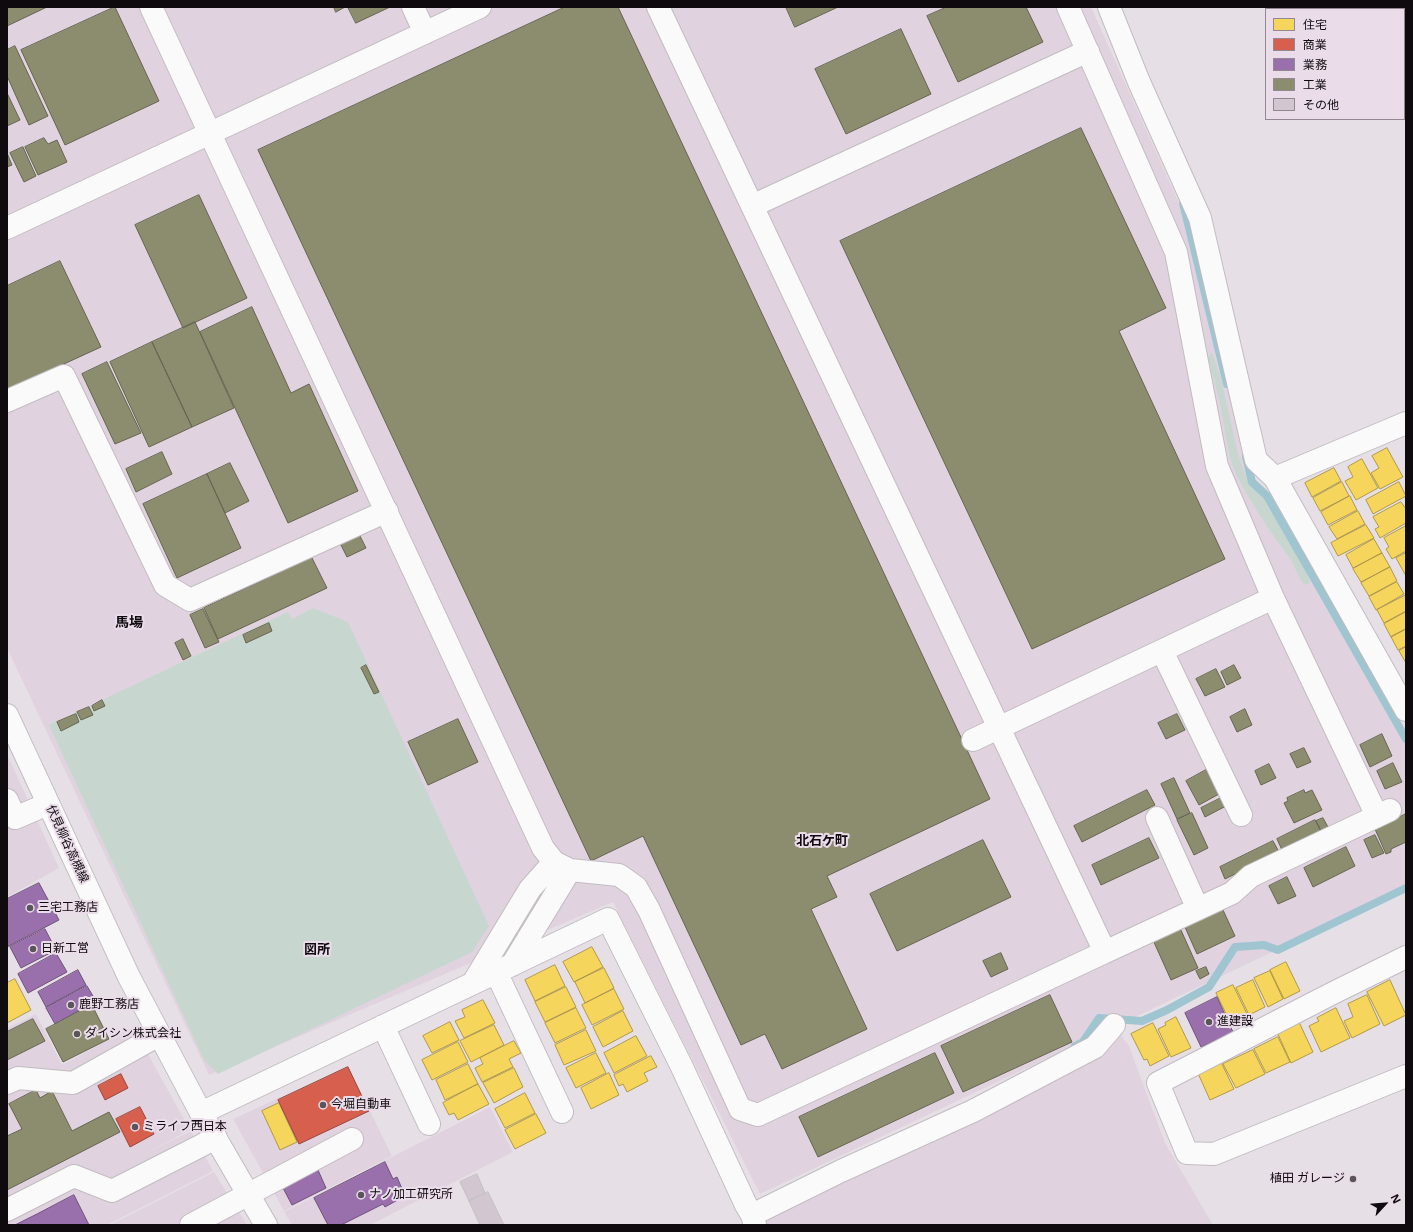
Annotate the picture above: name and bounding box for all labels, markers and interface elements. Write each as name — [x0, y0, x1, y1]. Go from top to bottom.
legend — [1265, 8, 1405, 120]
text: 住宅 — [1303, 16, 1327, 33]
text: 商業 — [1303, 36, 1327, 53]
text: 業務 — [1303, 56, 1327, 73]
text: 工業 — [1303, 76, 1327, 93]
text: その他 — [1303, 96, 1339, 113]
district label: 馬場 — [115, 615, 143, 631]
street label: 伏見柳谷高槻線 — [43, 803, 91, 885]
district label: 北石ケ町 — [796, 833, 848, 849]
place label: 三宅工務店 — [38, 901, 98, 915]
marker: 三宅工務店 — [25, 903, 35, 913]
place label: 日新工営 — [41, 942, 89, 956]
district label: 図所 — [304, 942, 330, 958]
marker: 日新工営 — [28, 944, 38, 954]
place label: 鹿野工務店 — [79, 998, 139, 1012]
marker: 鹿野工務店 — [66, 1000, 76, 1010]
place label: 進建設 — [1217, 1015, 1253, 1029]
marker: 進建設 — [1204, 1017, 1214, 1027]
place label: ダイシン株式会社 — [85, 1027, 181, 1041]
marker: ダイシン株式会社 — [72, 1029, 82, 1039]
place label: 今堀自動車 — [331, 1098, 391, 1112]
marker: 今堀自動車 — [318, 1100, 328, 1110]
place label: ミライフ西日本 — [143, 1120, 227, 1134]
marker: ミライフ西日本 — [130, 1122, 140, 1132]
place label: 植田 ガレージ — [1270, 1172, 1345, 1186]
marker: 植田 ガレージ — [1348, 1174, 1358, 1184]
north arrow — [1365, 1184, 1405, 1224]
place label: ナノ加工研究所 — [369, 1188, 453, 1202]
marker: ナノ加工研究所 — [356, 1190, 366, 1200]
text: N — [1388, 1191, 1405, 1206]

